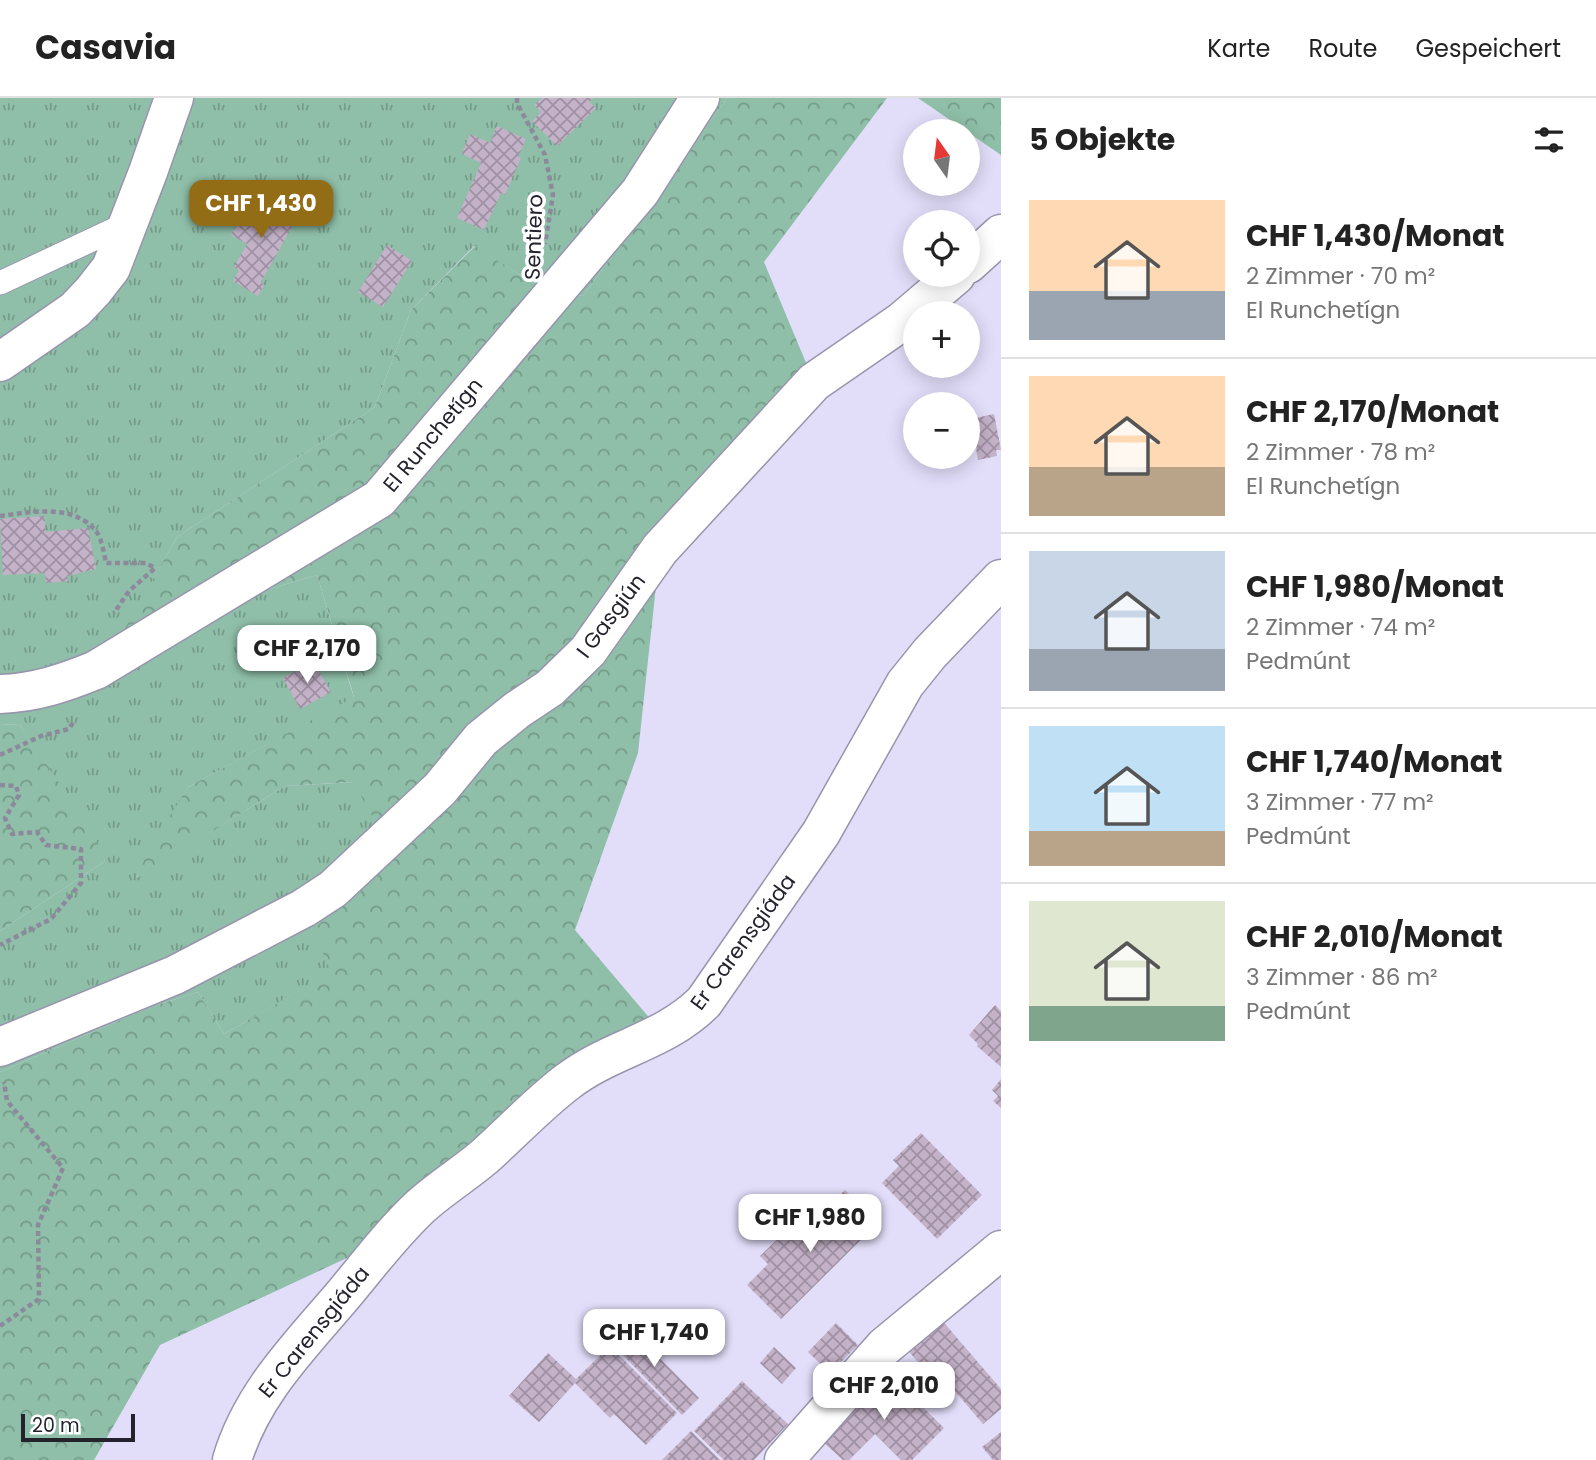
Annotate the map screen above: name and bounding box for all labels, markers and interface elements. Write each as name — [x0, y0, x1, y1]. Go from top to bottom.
text: Casavia — [35, 24, 176, 71]
text: Karte — [1207, 32, 1270, 65]
text: Route — [1308, 32, 1377, 65]
text: Gespeichert — [1415, 32, 1561, 65]
text: 5 Objekte — [1029, 118, 1175, 161]
north arrow — [903, 119, 980, 196]
map controls — [903, 119, 980, 469]
icon: filters — [1530, 121, 1568, 159]
pin: CHF 1,430 — [181, 180, 341, 240]
text: CHF 1,430 — [205, 187, 317, 219]
street label: Sentiero — [518, 194, 549, 280]
button: locate — [903, 210, 980, 287]
text: CHF 1,430/Monat — [1246, 214, 1504, 257]
icon: home — [1085, 228, 1169, 312]
text: 2 Zimmer · 70 m² — [1246, 260, 1435, 292]
text: El Runchetígn — [1246, 294, 1400, 326]
button: + — [903, 301, 980, 378]
street label: El Runchetígn — [376, 371, 489, 498]
text: CHF 2,170/Monat — [1246, 390, 1499, 433]
button: − — [903, 392, 980, 469]
icon: home — [1085, 404, 1169, 488]
text: 2 Zimmer · 78 m² — [1246, 436, 1435, 468]
text: El Runchetígn — [1246, 470, 1400, 502]
text: CHF 1,980/Monat — [1246, 565, 1504, 608]
street label: I Gasgiún — [569, 568, 652, 664]
icon: home — [1085, 579, 1169, 663]
text: 2 Zimmer · 74 m² — [1246, 611, 1435, 643]
pin: CHF 2,170 — [227, 626, 387, 685]
text: CHF 2,170 — [253, 632, 361, 664]
text: Pedmúnt — [1246, 645, 1351, 677]
text: CHF 1,740/Monat — [1246, 740, 1502, 783]
icon: home — [1085, 754, 1169, 838]
text: 3 Zimmer · 77 m² — [1246, 786, 1434, 818]
text: Pedmúnt — [1246, 820, 1351, 852]
street label: Er Carensgiáda — [683, 868, 802, 1016]
text: CHF 2,010/Monat — [1246, 915, 1503, 958]
icon: home — [1085, 929, 1169, 1013]
text: 3 Zimmer · 86 m² — [1246, 961, 1438, 993]
text: Pedmúnt — [1246, 995, 1351, 1027]
pin: CHF 1,980 — [730, 1194, 890, 1254]
text: CHF 1,980 — [754, 1201, 866, 1233]
street label: Er Carensgiáda — [251, 1260, 376, 1404]
pin: CHF 1,740 — [574, 1310, 734, 1369]
text: CHF 1,740 — [599, 1316, 709, 1348]
pin: CHF 2,010 — [804, 1362, 964, 1422]
text: CHF 2,010 — [829, 1369, 939, 1401]
scale bar — [21, 1411, 135, 1443]
text: 20 m — [32, 1412, 80, 1439]

